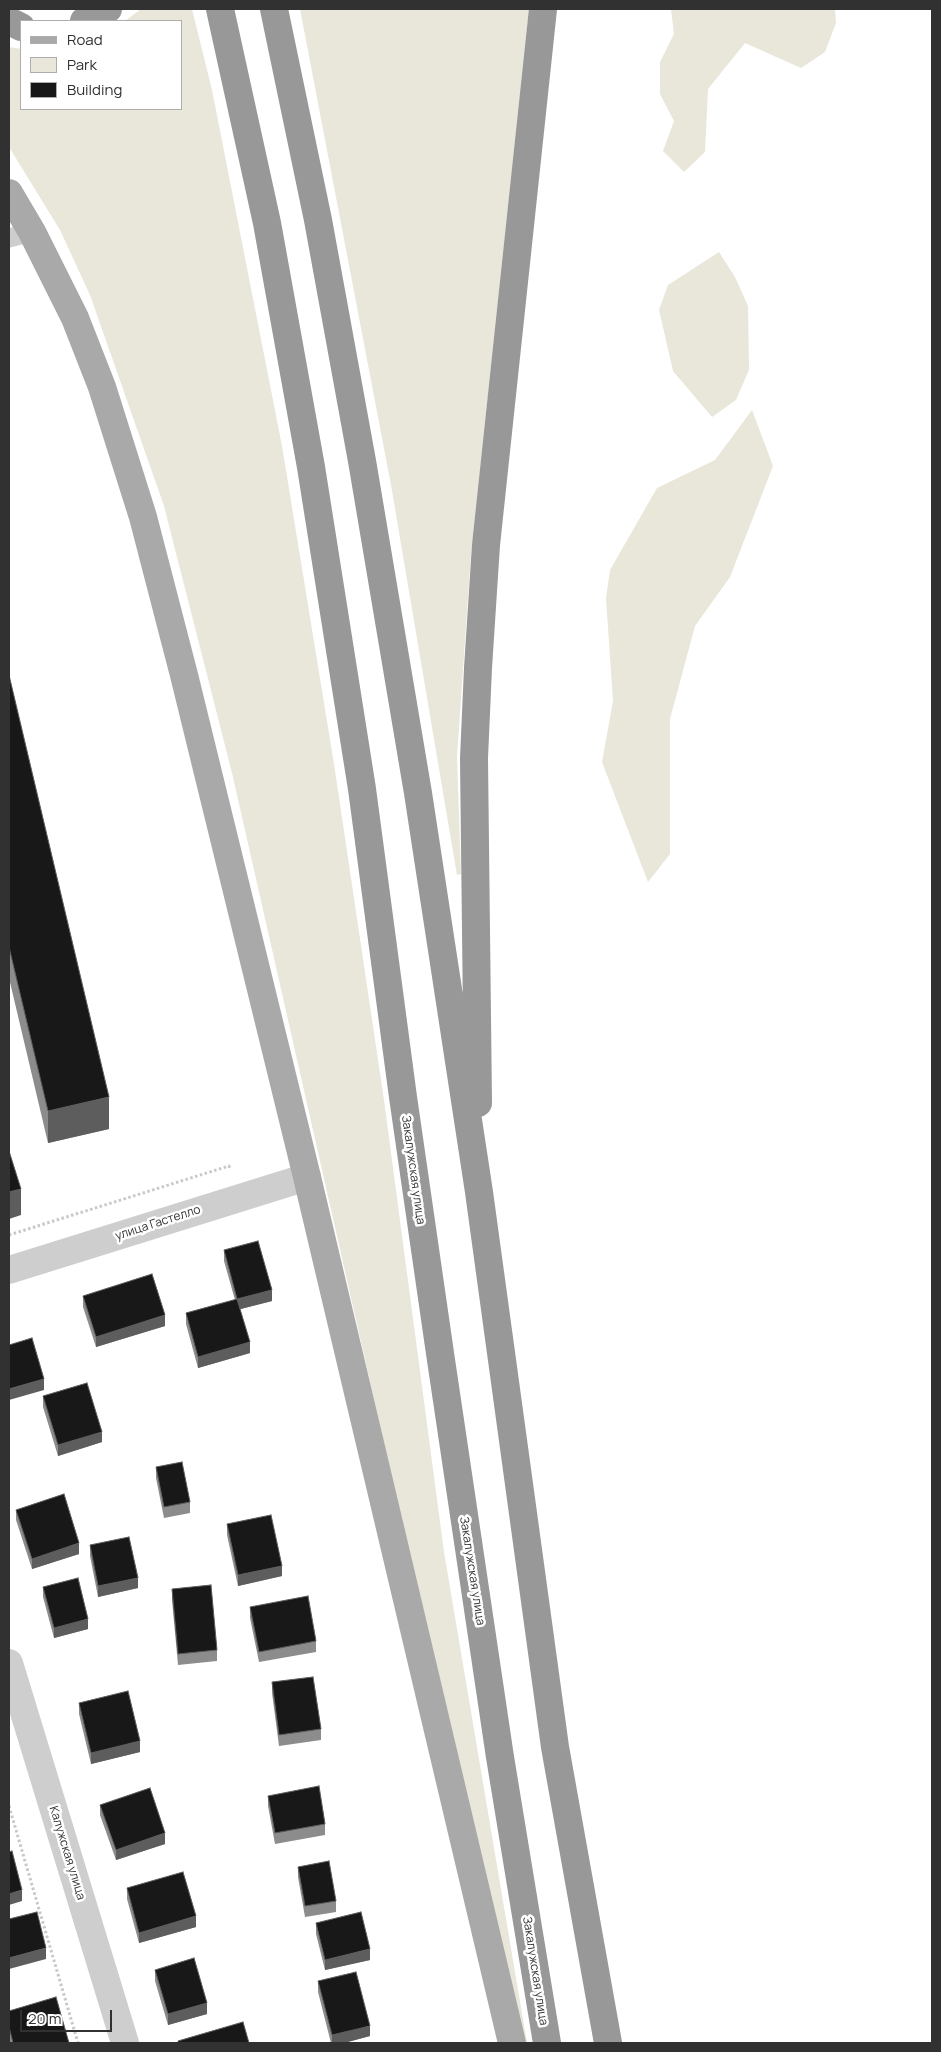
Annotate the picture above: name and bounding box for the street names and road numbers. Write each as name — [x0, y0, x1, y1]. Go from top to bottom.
street label: Закалужская улица — [398, 1115, 428, 1225]
street label: улица Гастелло — [113, 1202, 203, 1244]
street label: Закалужская улица — [456, 1516, 488, 1626]
street label: Калужская улица — [46, 1804, 88, 1902]
street label: Закалужская улица — [519, 1916, 551, 2026]

